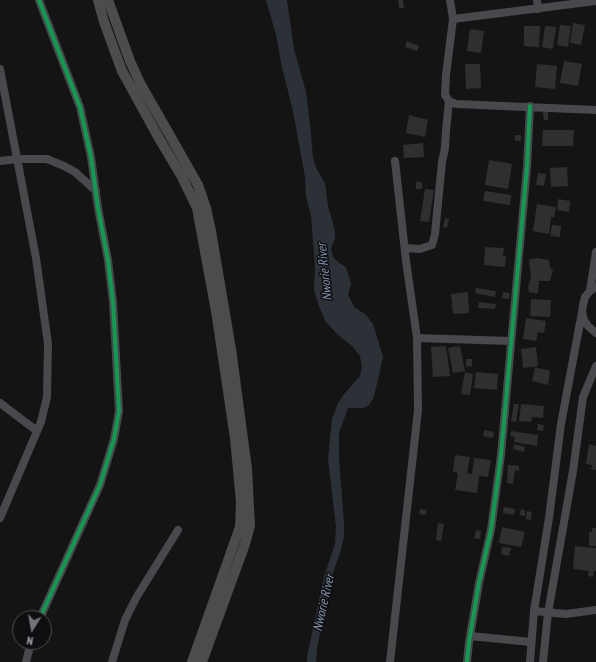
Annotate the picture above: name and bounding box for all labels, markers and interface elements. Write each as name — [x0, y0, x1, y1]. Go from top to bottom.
water label: Nworie River — [314, 242, 336, 302]
water label: Nworie River — [310, 573, 338, 633]
north arrow — [12, 610, 52, 650]
text: N — [26, 633, 34, 648]

